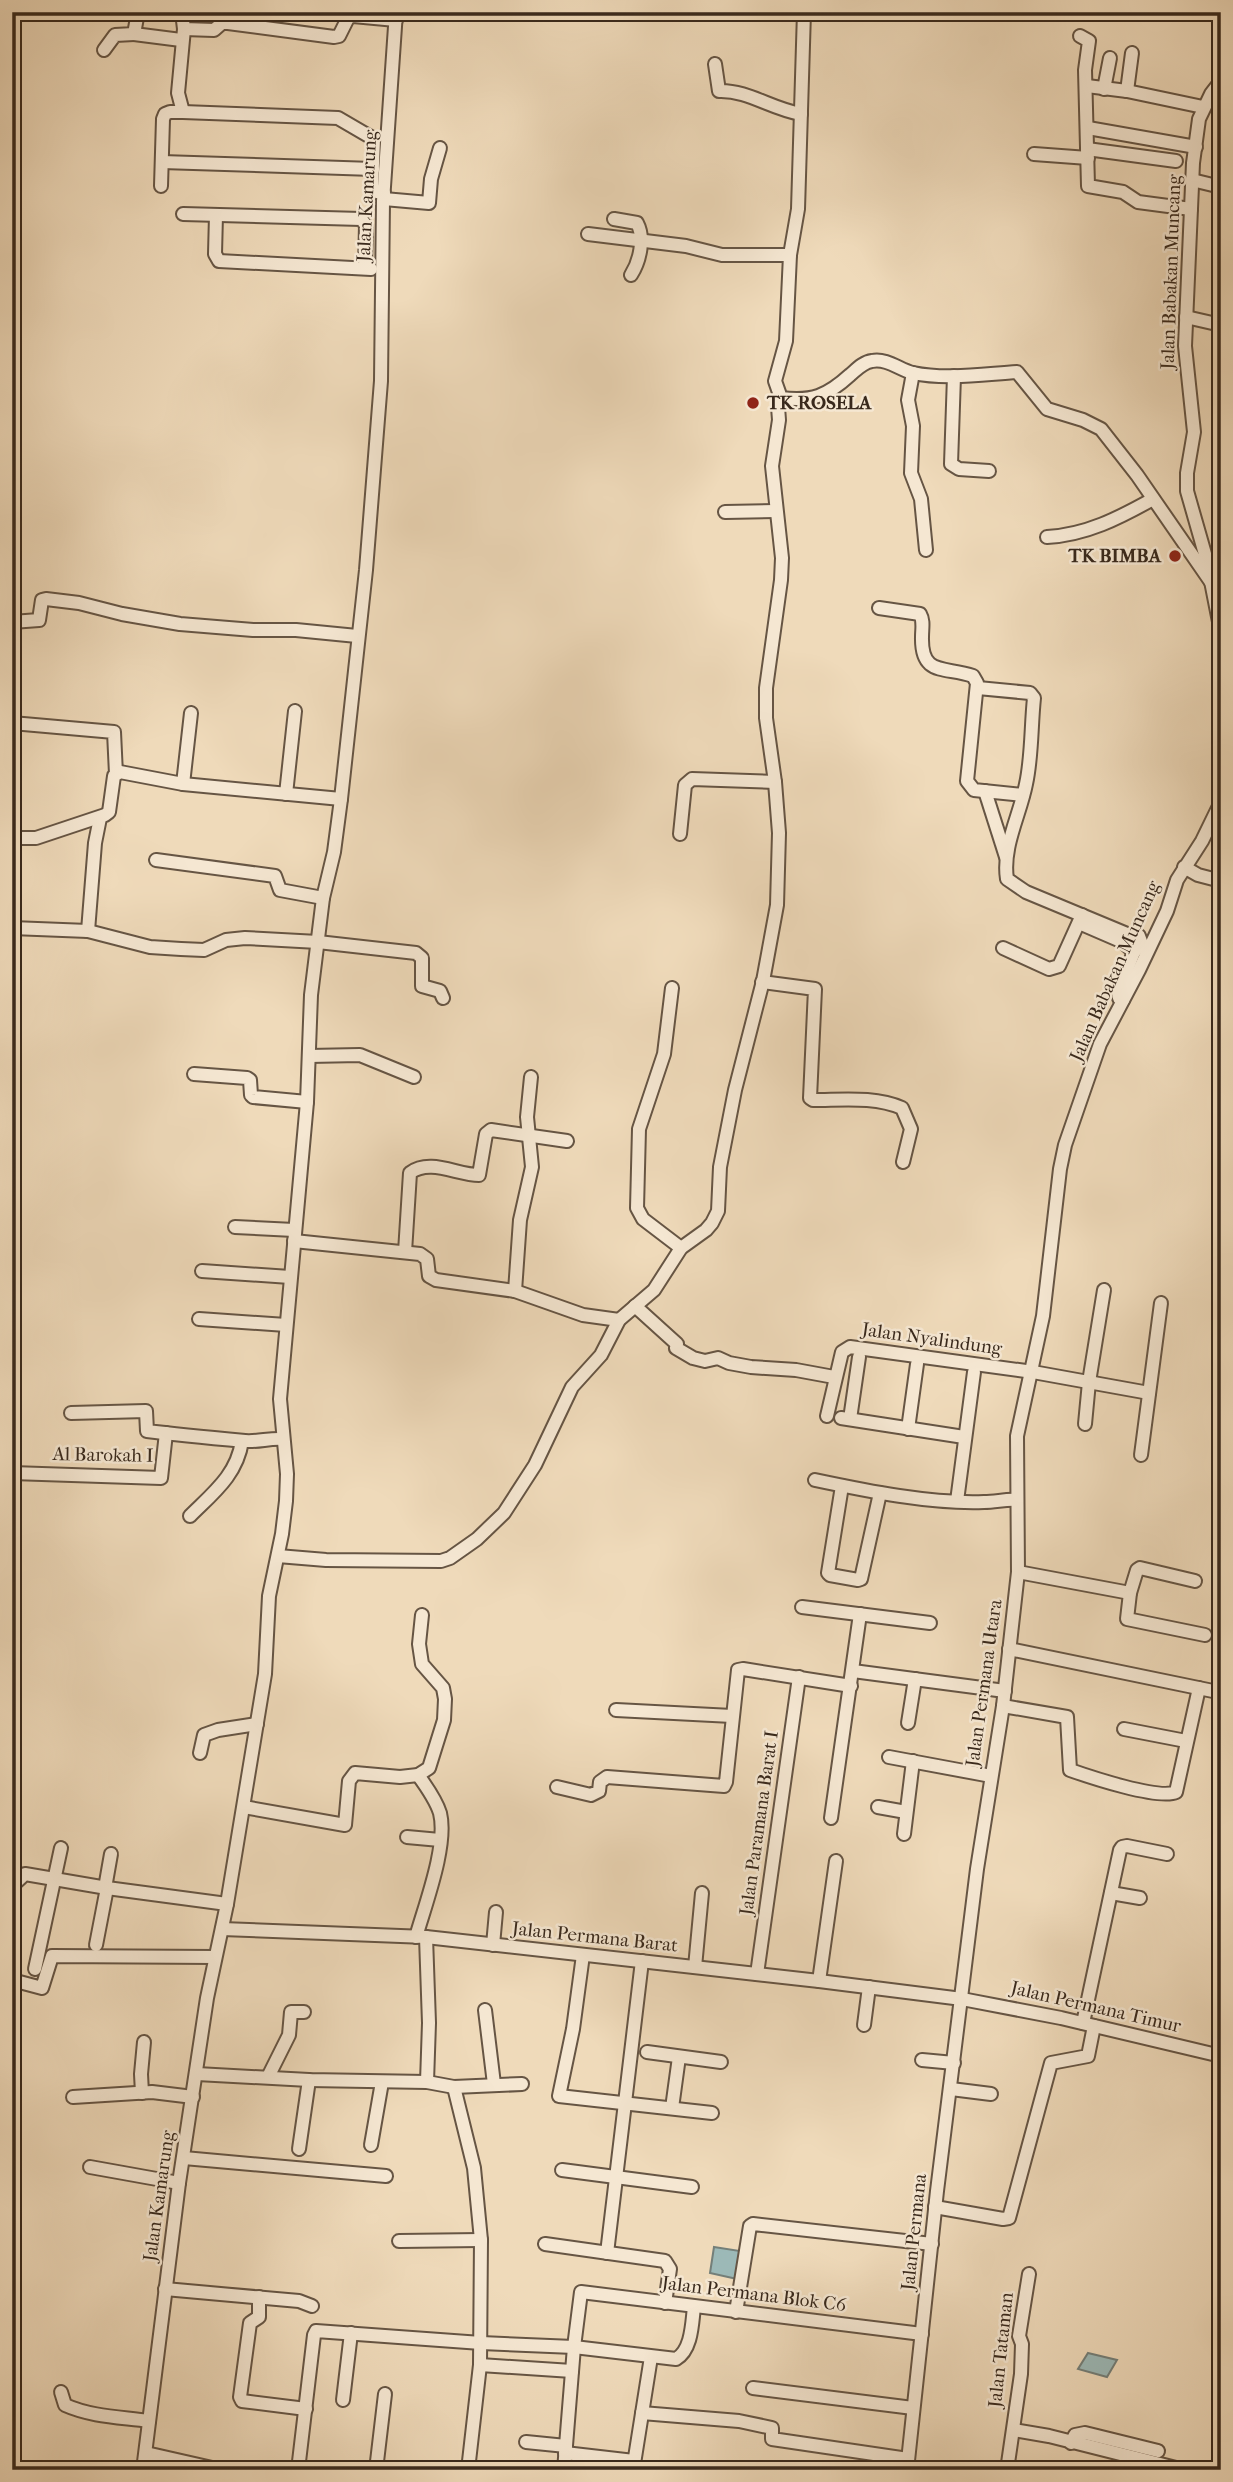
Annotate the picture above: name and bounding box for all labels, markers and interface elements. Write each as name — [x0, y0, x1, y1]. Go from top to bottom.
street label: Jalan Kamarung — [352, 129, 381, 265]
street label: Jalan Babakan Muncang — [1157, 173, 1185, 372]
place label: TK ROSELA — [766, 392, 872, 414]
marker: TK ROSELA — [745, 395, 761, 411]
place label: TK BIMBA — [1068, 545, 1162, 567]
marker: TK BIMBA — [1167, 548, 1183, 564]
street label: Jalan Babakan Muncang — [1064, 877, 1165, 1067]
street label: Jalan Nyalindung — [858, 1318, 1004, 1360]
street label: Al Barokah I — [51, 1443, 154, 1467]
street label: Jalan Permana Utara — [961, 1598, 1007, 1770]
street label: Jalan Paramana Barat I — [735, 1729, 783, 1919]
street label: Jalan Permana Barat — [509, 1917, 679, 1957]
street label: Jalan Permana Timur — [1007, 1976, 1184, 2038]
street label: Jalan Kamarung — [139, 2128, 179, 2265]
street label: Jalan Permana — [897, 2172, 931, 2294]
street label: Jalan Permana Blok C6 — [659, 2272, 848, 2316]
street label: Jalan Tataman — [984, 2291, 1018, 2411]

